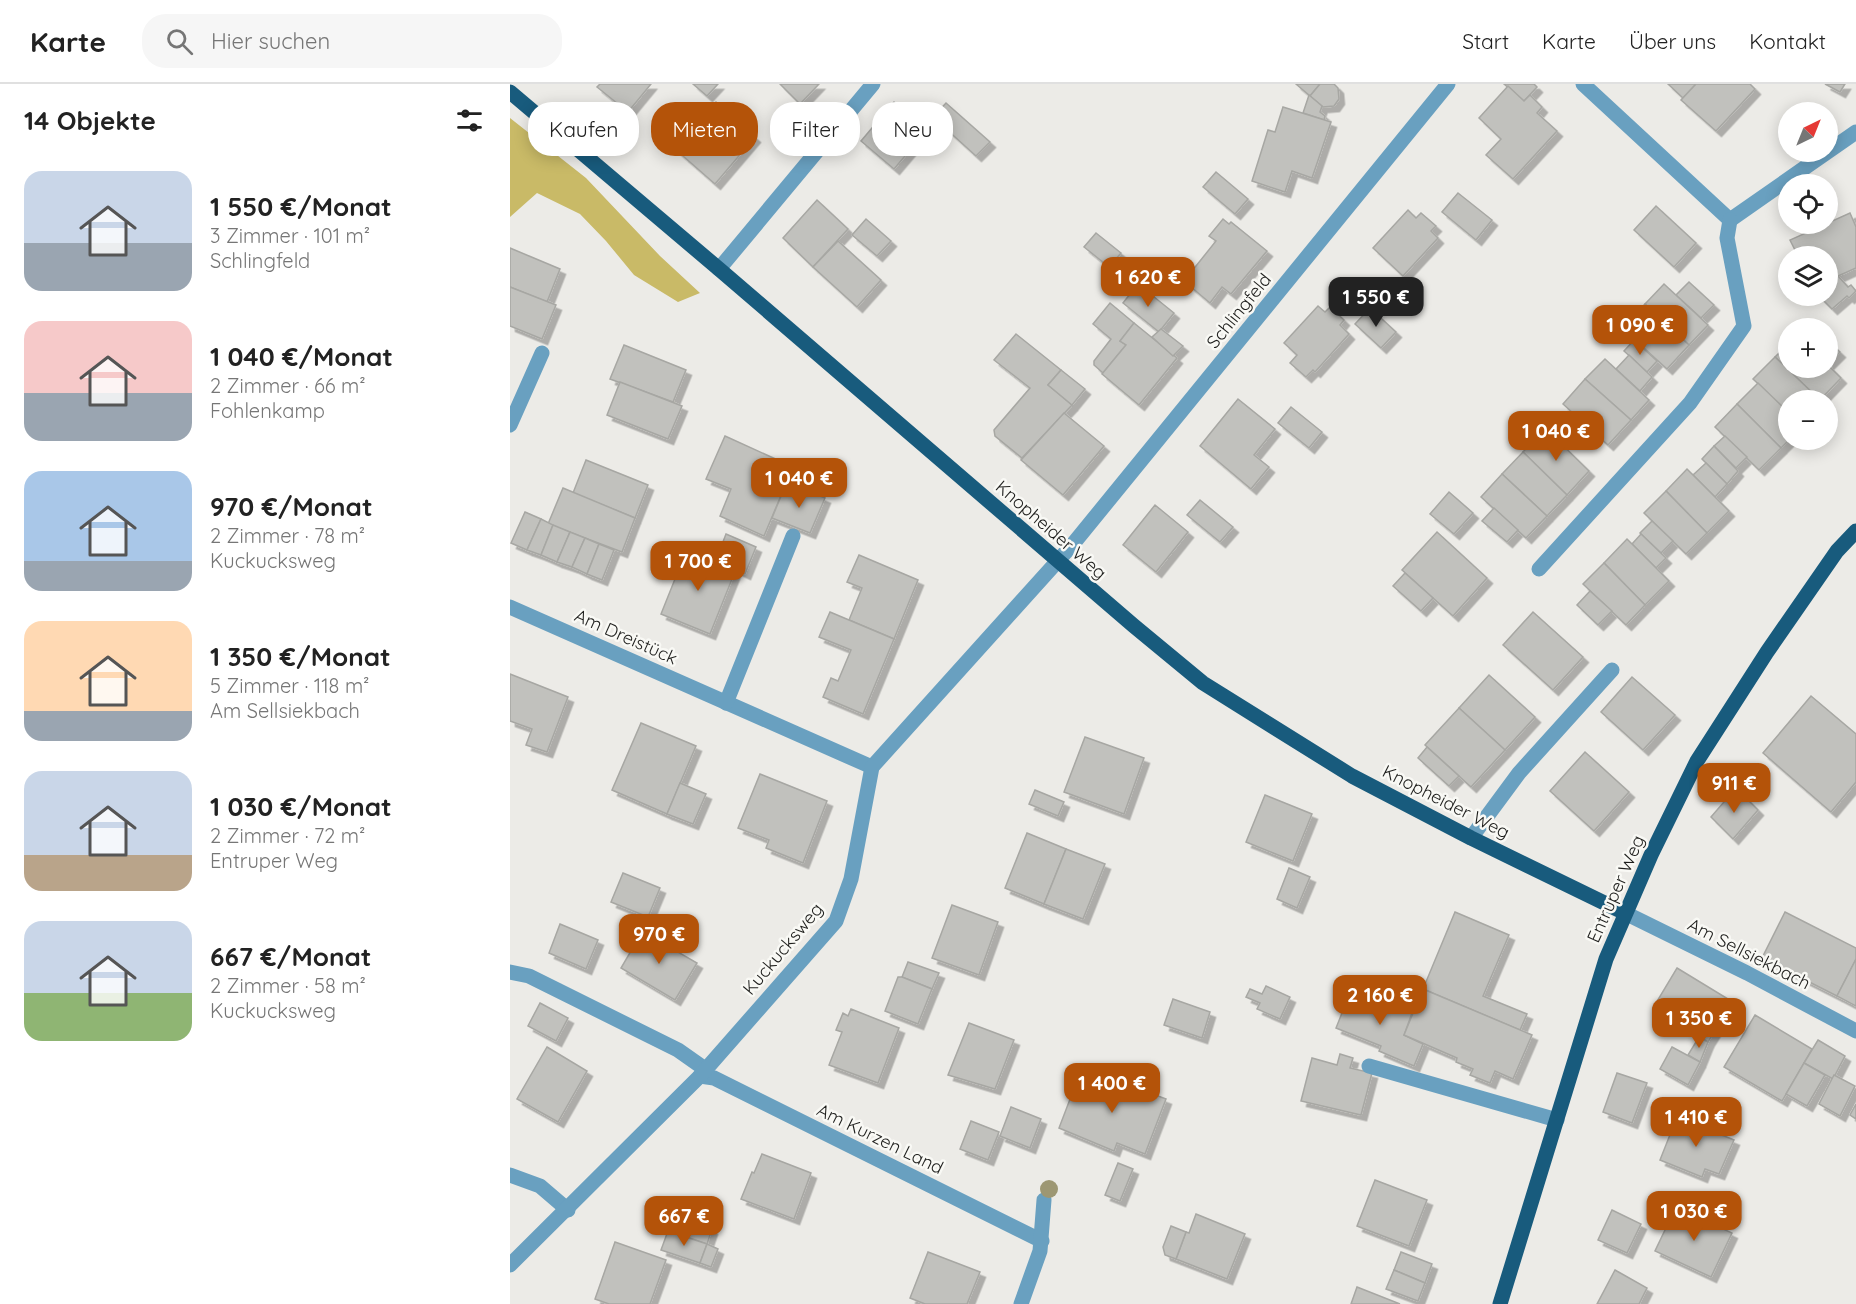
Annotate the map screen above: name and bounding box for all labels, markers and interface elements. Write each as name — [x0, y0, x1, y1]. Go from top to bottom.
search box — [142, 14, 562, 68]
text: Karte — [30, 24, 106, 59]
icon: search — [163, 25, 196, 58]
text: Hier suchen — [211, 27, 330, 55]
text: Start — [1462, 28, 1509, 54]
text: Karte — [1542, 28, 1596, 54]
text: Über uns — [1629, 28, 1716, 54]
text: Kontakt — [1749, 28, 1826, 54]
chip: Kaufen — [528, 102, 639, 156]
chip: Mieten — [651, 102, 758, 156]
chip: Filter — [770, 102, 860, 156]
chip: Neu — [872, 102, 953, 156]
north arrow — [1778, 102, 1838, 162]
map controls — [1778, 102, 1838, 450]
text: 14 Objekte — [24, 104, 156, 137]
icon: filters — [453, 104, 486, 137]
button: locate — [1778, 174, 1838, 234]
text: 1 550 €/Monat — [210, 190, 392, 223]
icon: home — [72, 195, 144, 267]
text: 3 Zimmer · 101 m² — [210, 223, 370, 248]
button: layers — [1778, 246, 1838, 306]
text: Schlingfeld — [210, 248, 310, 273]
pin: 1 620 € — [1093, 257, 1203, 308]
text: 1 620 € — [1115, 264, 1181, 289]
street label: Schlingfeld — [1201, 268, 1276, 353]
pin: 1 550 € — [1321, 277, 1431, 328]
text: 1 550 € — [1343, 284, 1409, 309]
pin: 1 090 € — [1585, 305, 1695, 356]
text: 1 090 € — [1606, 312, 1674, 337]
button: + — [1778, 318, 1838, 378]
text: 1 040 €/Monat — [210, 340, 393, 373]
icon: home — [72, 345, 144, 417]
text: 2 Zimmer · 66 m² — [210, 373, 366, 398]
button: − — [1778, 390, 1838, 450]
text: Fohlenkamp — [210, 398, 325, 423]
pin: 1 040 € — [1501, 411, 1611, 462]
text: 1 040 € — [1522, 418, 1590, 443]
pin: 1 040 € — [744, 458, 854, 509]
text: 1 040 € — [765, 465, 833, 490]
street label: Knopheider Weg — [991, 475, 1112, 584]
text: 970 €/Monat — [210, 490, 373, 523]
icon: home — [72, 495, 144, 567]
text: 2 Zimmer · 78 m² — [210, 523, 365, 548]
pin: 1 700 € — [643, 541, 753, 592]
text: Kuckucksweg — [210, 548, 336, 573]
text: 1 700 € — [664, 548, 732, 573]
street label: Am Dreistück — [571, 604, 681, 669]
text: 1 350 €/Monat — [210, 640, 391, 673]
icon: home — [72, 645, 144, 717]
text: 5 Zimmer · 118 m² — [210, 673, 369, 698]
text: Am Sellsiekbach — [210, 698, 360, 723]
street label: Knopheider Weg — [1379, 760, 1514, 844]
pin: 911 € — [1692, 763, 1776, 814]
text: 911 € — [1711, 770, 1757, 795]
text: 1 030 €/Monat — [210, 790, 392, 823]
icon: home — [72, 795, 144, 867]
text: 2 Zimmer · 72 m² — [210, 823, 365, 848]
street label: Entruper Weg — [1582, 831, 1649, 946]
text: Entruper Weg — [210, 848, 338, 873]
street label: Kuckucksweg — [737, 898, 828, 1000]
street label: Am Sellsiekbach — [1684, 913, 1815, 994]
pin: 970 € — [617, 914, 701, 965]
text: 970 € — [633, 921, 685, 946]
text: 667 €/Monat — [210, 940, 371, 973]
icon: home — [72, 945, 144, 1017]
text: 2 Zimmer · 58 m² — [210, 973, 366, 998]
pin: 2 160 € — [1325, 975, 1435, 1026]
text: 2 160 € — [1347, 982, 1413, 1007]
text: Kuckucksweg — [210, 998, 336, 1023]
pin: 1 350 € — [1644, 998, 1754, 1049]
text: 1 350 € — [1666, 1005, 1732, 1030]
pin: 1 400 € — [1057, 1063, 1167, 1114]
text: 1 400 € — [1078, 1070, 1146, 1095]
pin: 1 410 € — [1641, 1097, 1751, 1148]
street label: Am Kurzen Land — [813, 1098, 947, 1179]
text: 1 410 € — [1665, 1104, 1727, 1129]
pin: 1 030 € — [1639, 1191, 1749, 1242]
pin: 667 € — [642, 1196, 726, 1247]
text: 1 030 € — [1661, 1198, 1727, 1223]
text: 667 € — [658, 1203, 710, 1228]

